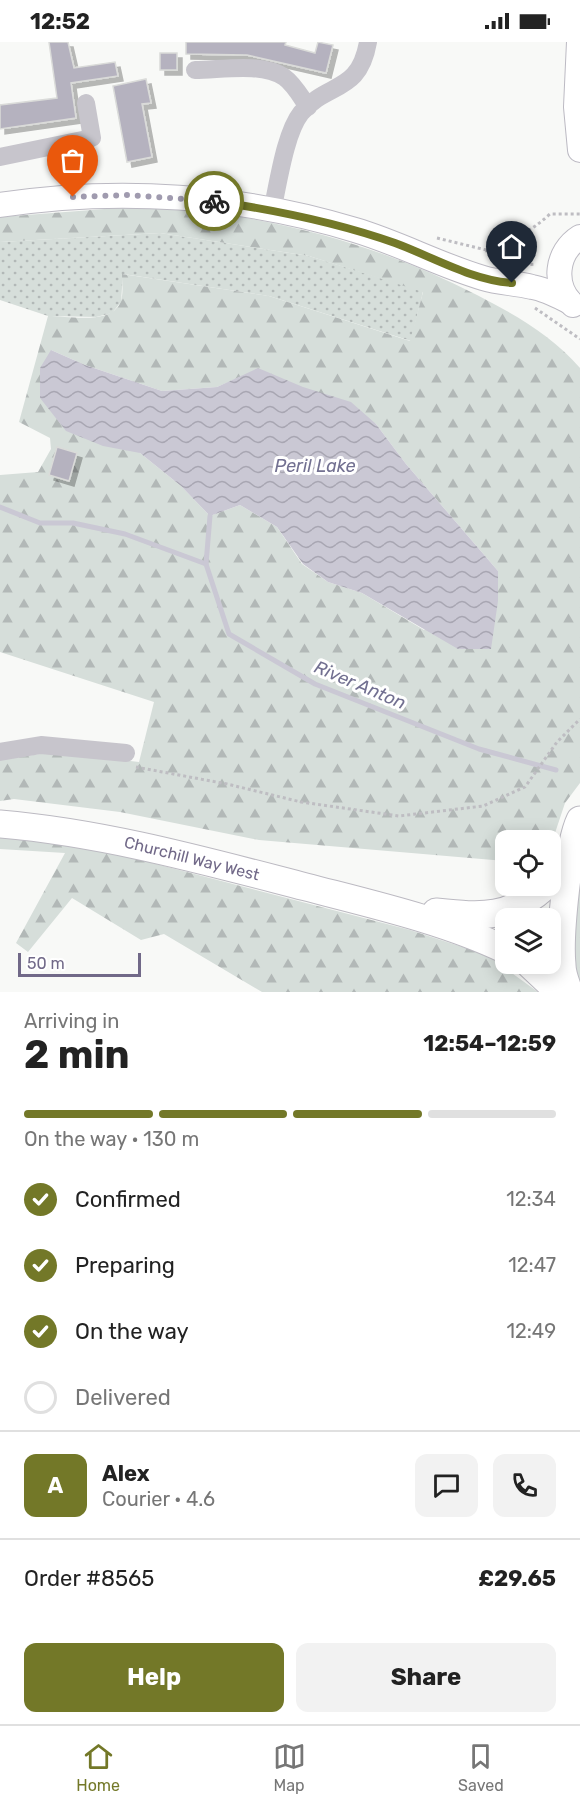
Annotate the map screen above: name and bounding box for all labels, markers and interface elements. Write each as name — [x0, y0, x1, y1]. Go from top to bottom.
text: 12:52 — [30, 8, 90, 35]
pin — [47, 135, 98, 197]
icon: bag — [56, 144, 89, 177]
courier — [184, 171, 244, 231]
icon: bike — [198, 185, 231, 218]
pin — [486, 221, 537, 283]
icon: home — [495, 230, 528, 263]
water label: Peril Lake — [274, 455, 356, 477]
water label: River Anton — [311, 656, 409, 714]
map controls — [495, 830, 561, 974]
button: locate — [495, 830, 561, 896]
street label: Churchill Way West — [122, 832, 262, 885]
button: layers — [495, 908, 561, 974]
scale bar — [18, 950, 141, 977]
text: 50 m — [27, 954, 65, 973]
text: Arriving in — [24, 1009, 119, 1033]
text: 12:54–12:59 — [423, 1030, 556, 1057]
text: 2 min — [24, 1032, 130, 1078]
text: On the way · 130 m — [24, 1127, 199, 1151]
icon: check — [24, 1183, 57, 1216]
text: Confirmed — [75, 1186, 181, 1213]
text: 12:34 — [506, 1187, 556, 1211]
icon: check — [24, 1249, 57, 1282]
text: Preparing — [75, 1252, 175, 1279]
text: 12:47 — [508, 1253, 556, 1277]
icon: check — [24, 1315, 57, 1348]
text: On the way — [75, 1318, 189, 1345]
text: 12:49 — [506, 1319, 556, 1343]
text: Delivered — [75, 1384, 171, 1411]
button: chat — [415, 1454, 478, 1517]
button: phone — [493, 1454, 556, 1517]
text: Alex — [102, 1460, 150, 1487]
text: A — [48, 1472, 63, 1499]
text: Courier · 4.6 — [102, 1487, 215, 1511]
text: Order #8565 — [24, 1565, 154, 1592]
text: £29.65 — [478, 1565, 556, 1592]
button: Help — [24, 1643, 284, 1712]
button: Share — [296, 1643, 556, 1712]
tab: Home — [76, 1740, 120, 1795]
tab: Map — [273, 1740, 306, 1795]
tab: Saved — [458, 1740, 504, 1795]

